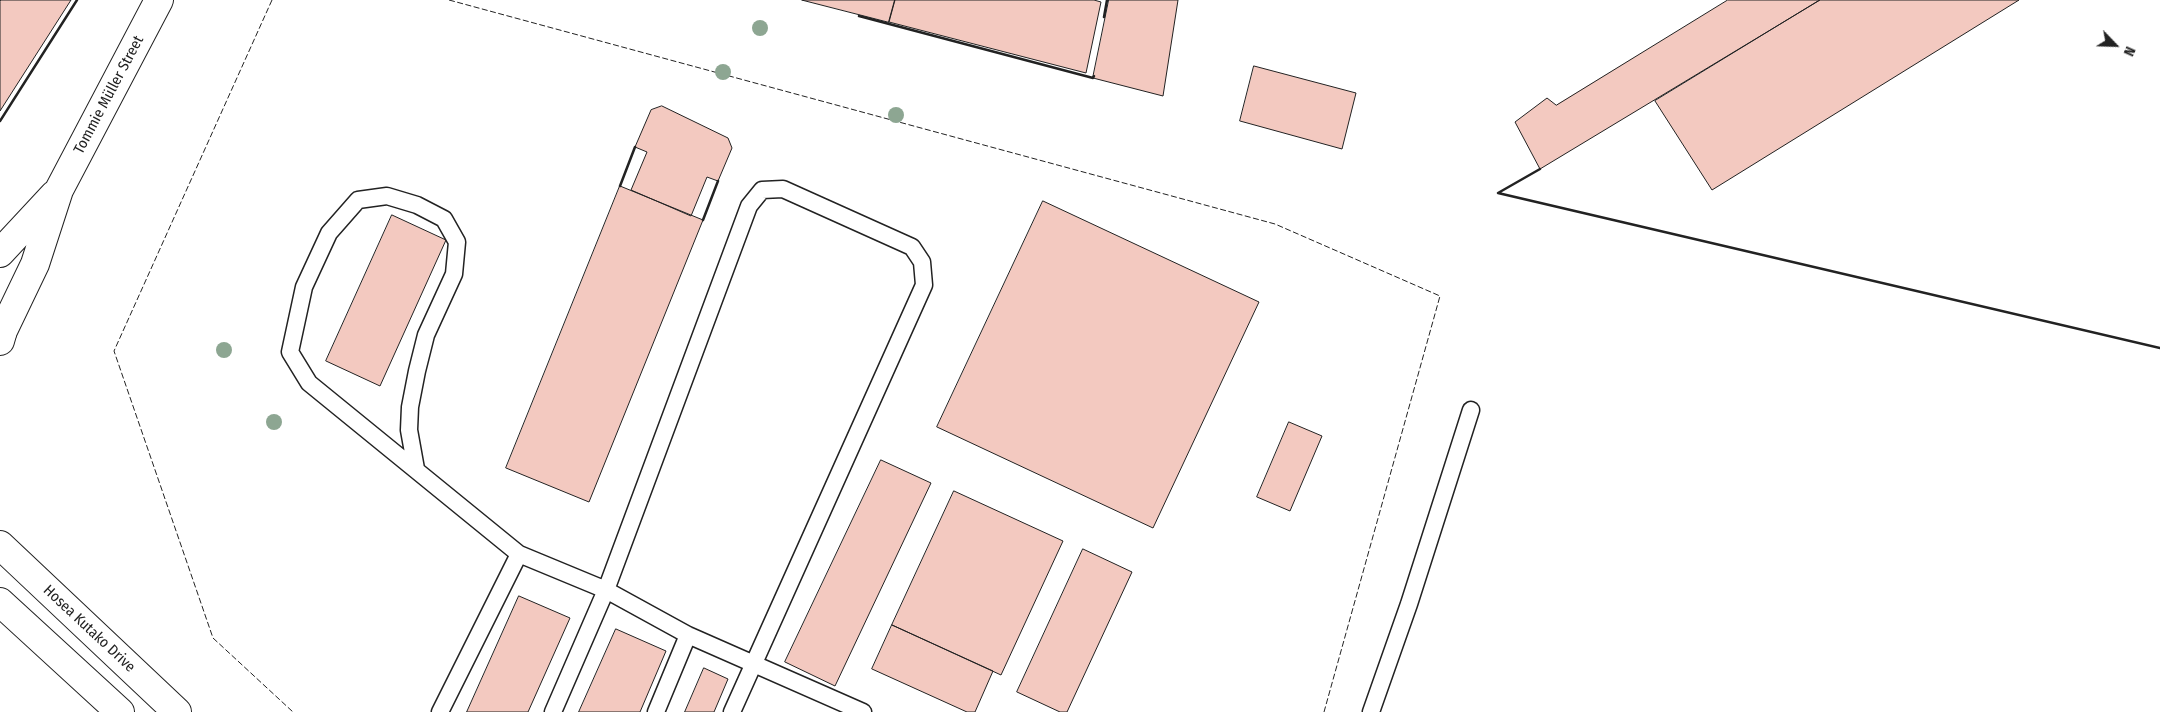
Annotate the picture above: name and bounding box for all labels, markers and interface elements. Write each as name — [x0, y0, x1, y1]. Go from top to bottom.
north arrow — [2090, 20, 2140, 70]
street label: Tommie Müller Street — [70, 33, 148, 157]
text: N — [2120, 44, 2139, 59]
street label: Hosea Kutako Drive — [39, 582, 139, 676]

